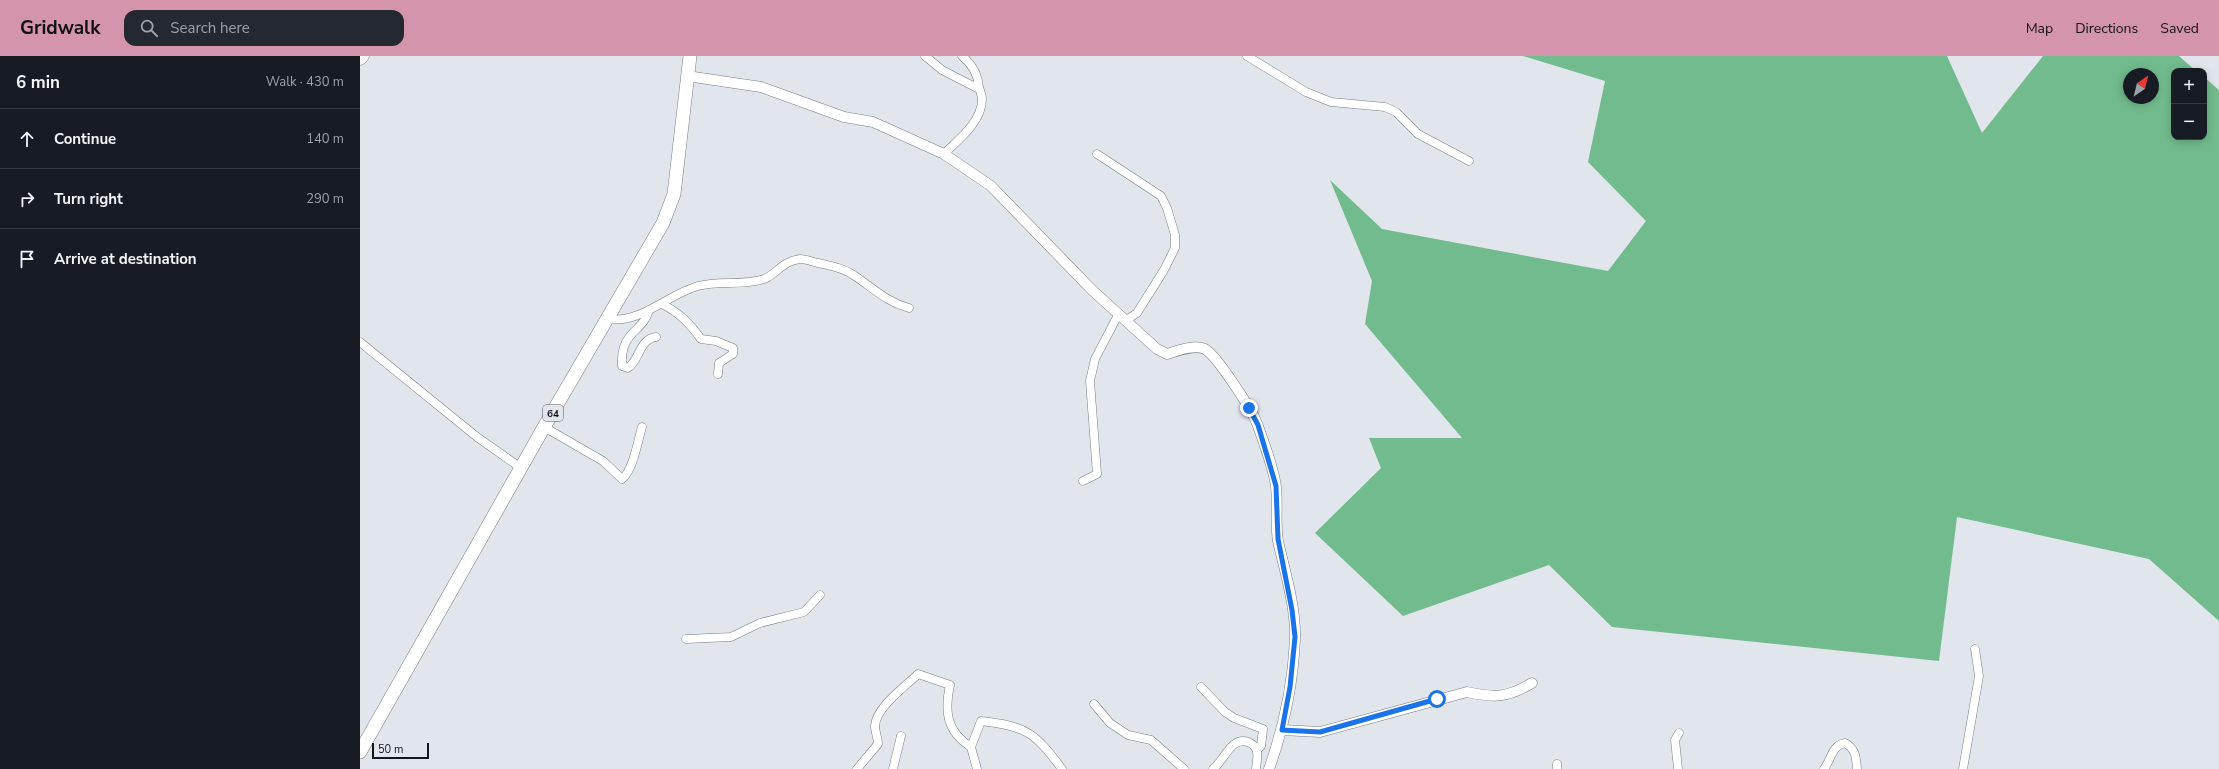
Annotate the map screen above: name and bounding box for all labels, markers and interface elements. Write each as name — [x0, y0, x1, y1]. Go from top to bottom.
search box — [124, 10, 404, 46]
text: Gridwalk — [20, 15, 100, 41]
icon: search — [138, 17, 160, 39]
text: Search here — [170, 18, 250, 38]
text: Map — [2026, 19, 2053, 38]
text: Directions — [2075, 19, 2138, 38]
text: Saved — [2160, 19, 2199, 38]
north arrow — [2123, 68, 2159, 104]
map controls — [2171, 68, 2207, 140]
button: + — [2171, 68, 2207, 104]
text: 6 min — [16, 71, 60, 94]
text: Walk · 430 m — [266, 73, 344, 91]
button: − — [2171, 104, 2207, 140]
icon: ahead — [16, 128, 38, 150]
text: Continue — [54, 129, 116, 149]
text: 140 m — [306, 130, 344, 148]
icon: right — [16, 188, 38, 210]
text: Turn right — [54, 189, 123, 209]
text: 290 m — [306, 190, 344, 208]
icon: arrive — [16, 248, 38, 270]
text: Arrive at destination — [54, 249, 197, 269]
route end — [1240, 399, 1258, 417]
road number: 64 — [543, 405, 563, 421]
route start — [1428, 690, 1446, 708]
scale bar — [372, 741, 429, 760]
text: 50 m — [378, 742, 403, 757]

